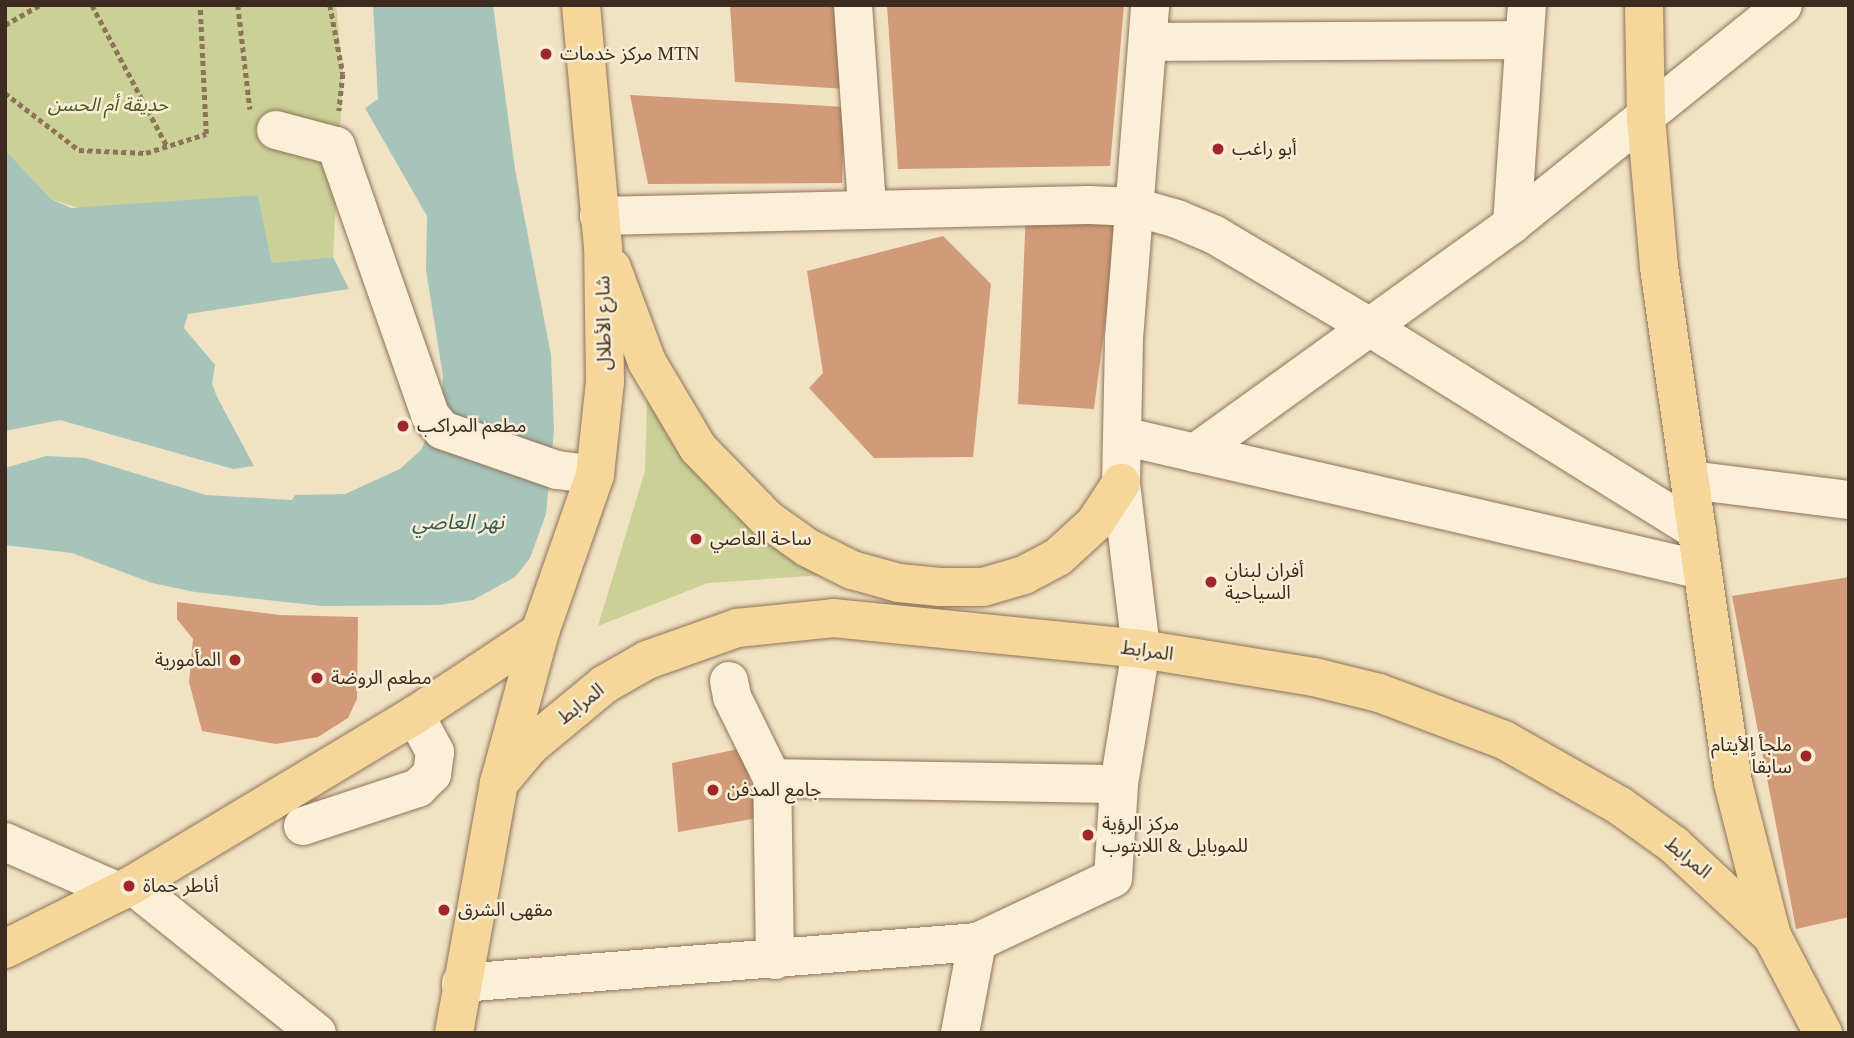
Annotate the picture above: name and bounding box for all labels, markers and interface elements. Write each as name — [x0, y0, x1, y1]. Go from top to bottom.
place label: مركز خدمات MTN — [560, 43, 699, 65]
marker: مركز خدمات MTN — [538, 46, 554, 62]
park label: حديقة أم الحسن — [48, 94, 168, 116]
place label: أبو راغب — [1232, 138, 1297, 160]
marker: أبو راغب — [1210, 141, 1226, 157]
street label: شارع الأطلال — [592, 275, 616, 371]
place label: مطعم المراكب — [417, 415, 526, 437]
marker: مطعم المراكب — [395, 418, 411, 434]
water label: نهر العاصي — [412, 509, 504, 535]
place label: ساحة العاصي — [710, 528, 812, 550]
marker: ساحة العاصي — [688, 531, 704, 547]
place label: أفران لبنان السياحية — [1225, 560, 1304, 604]
marker: أفران لبنان السياحية — [1203, 574, 1219, 590]
street label: المرابط — [1119, 636, 1175, 666]
place label: المأمورية — [155, 649, 221, 671]
marker: المأمورية — [227, 652, 243, 668]
place label: مطعم الروضة — [331, 667, 432, 689]
marker: مطعم الروضة — [309, 670, 325, 686]
street label: المرابط — [553, 679, 609, 729]
place label: ملجأ الأيتام سابقاً — [1711, 734, 1792, 778]
marker: ملجأ الأيتام سابقاً — [1798, 748, 1814, 764]
place label: جامع المدفن — [727, 779, 821, 801]
marker: جامع المدفن — [705, 782, 721, 798]
place label: مركز الرؤية للموبايل & اللابتوب — [1102, 813, 1248, 857]
marker: مركز الرؤية للموبايل & اللابتوب — [1080, 827, 1096, 843]
street label: المرابط — [1660, 832, 1716, 884]
place label: أناطر حماة — [143, 875, 219, 897]
marker: أناطر حماة — [121, 878, 137, 894]
place label: مقهى الشرق — [458, 899, 553, 921]
marker: مقهى الشرق — [436, 902, 452, 918]

